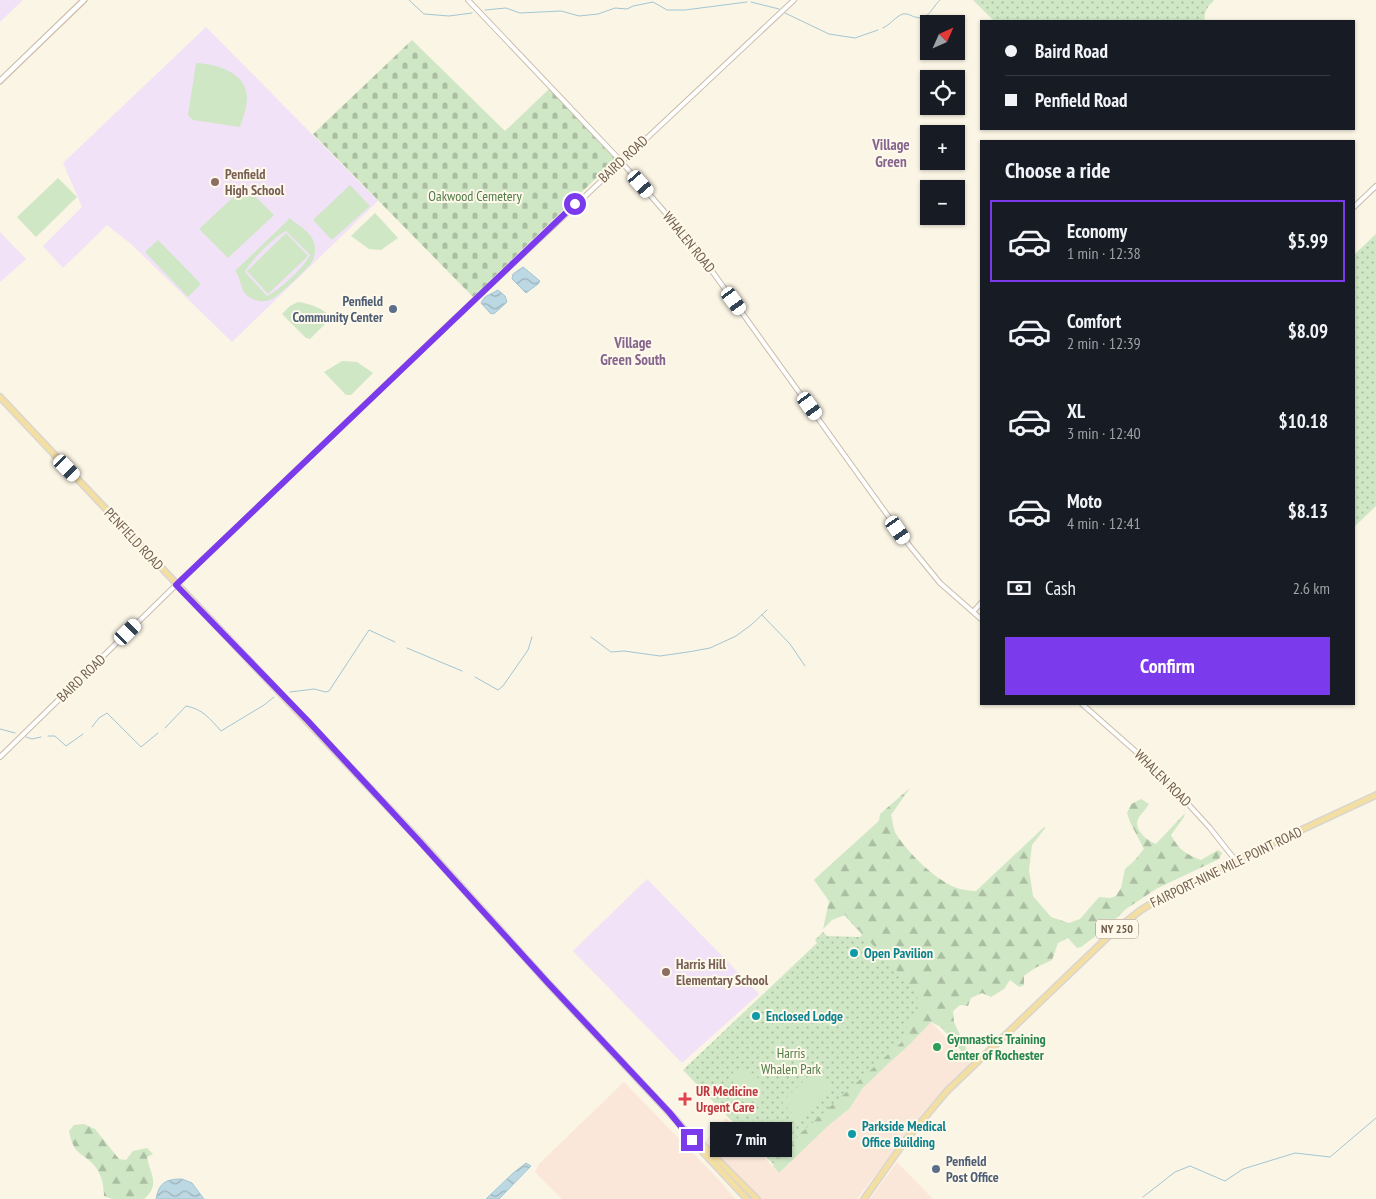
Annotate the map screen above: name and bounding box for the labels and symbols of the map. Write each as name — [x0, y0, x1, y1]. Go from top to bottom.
north arrow — [920, 15, 965, 60]
street label: BAIRD ROAD — [594, 132, 652, 186]
district label: Village Green — [871, 135, 910, 171]
place label: Penfield High School — [225, 165, 285, 199]
car — [625, 168, 656, 200]
marker: Penfield High School — [209, 176, 221, 188]
park label: Oakwood Cemetery — [428, 187, 522, 205]
route start — [564, 193, 586, 215]
street label: WHALEN ROAD — [659, 208, 719, 276]
car — [719, 284, 748, 318]
place label: Penfield Community Center — [292, 292, 384, 326]
marker: Penfield Community Center — [387, 303, 399, 315]
district label: Village Green South — [600, 333, 666, 369]
car — [795, 389, 824, 423]
car — [51, 452, 82, 484]
street label: PENFIELD ROAD — [101, 504, 167, 574]
car — [883, 513, 912, 547]
car — [111, 616, 144, 648]
street label: BAIRD ROAD — [53, 650, 109, 706]
street label: WHALEN ROAD — [1131, 746, 1195, 810]
street label: FAIRPORT-NINE MILE POINT ROAD — [1147, 822, 1305, 912]
road number: NY 250 — [1096, 920, 1138, 939]
place label: Open Pavilion — [864, 944, 933, 962]
marker: Open Pavilion — [848, 947, 860, 959]
place label: Harris Hill Elementary School — [676, 955, 769, 989]
marker: Harris Hill Elementary School — [660, 966, 672, 978]
place label: Enclosed Lodge — [766, 1007, 843, 1025]
marker: Enclosed Lodge — [750, 1010, 762, 1022]
place label: Gymnastics Training Center of Rochester — [947, 1030, 1046, 1064]
marker: Gymnastics Training Center of Rochester — [931, 1041, 943, 1053]
park label: Harris Whalen Park — [761, 1044, 822, 1078]
place label: UR Medicine Urgent Care — [696, 1082, 758, 1116]
marker: UR Medicine Urgent Care — [678, 1092, 692, 1106]
place label: Parkside Medical Office Building — [862, 1117, 946, 1151]
callout: 7 min — [710, 1122, 792, 1158]
marker: Parkside Medical Office Building — [846, 1128, 858, 1140]
route end — [681, 1129, 703, 1151]
place label: Penfield Post Office — [946, 1152, 999, 1186]
marker: Penfield Post Office — [930, 1163, 942, 1175]

